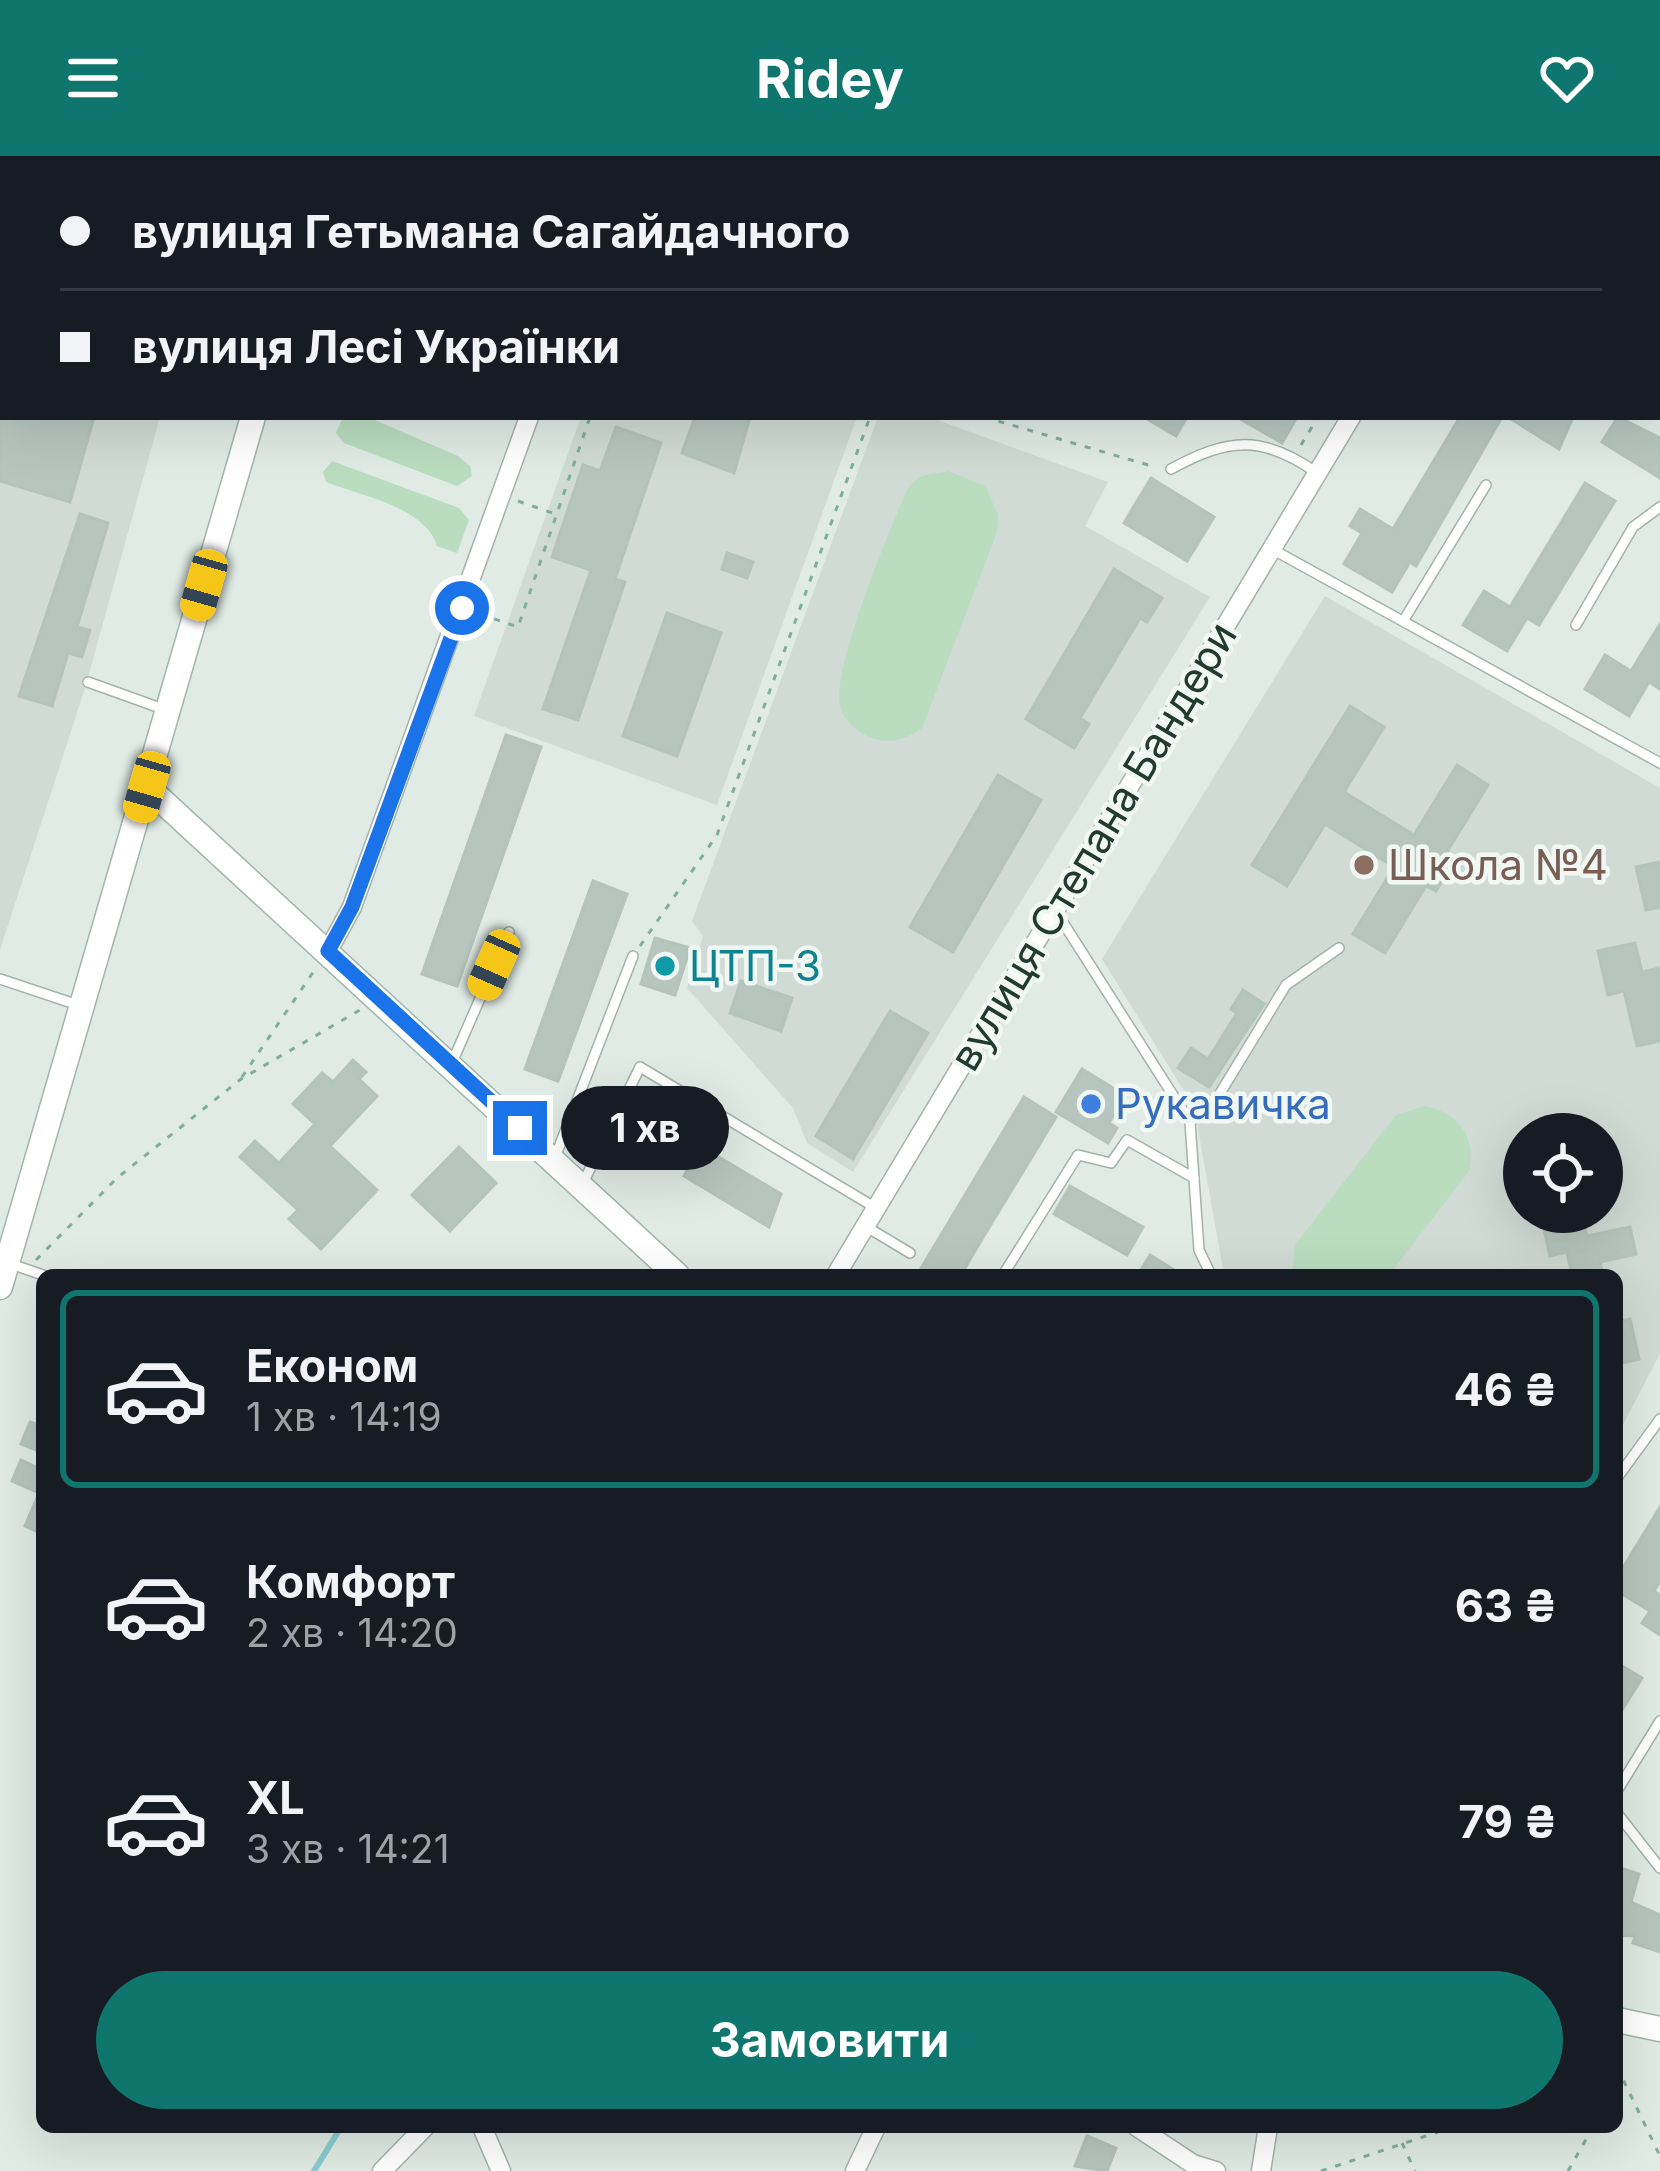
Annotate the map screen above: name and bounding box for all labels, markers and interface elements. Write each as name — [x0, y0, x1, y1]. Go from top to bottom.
icon: menu — [60, 45, 126, 111]
icon: heart — [1534, 45, 1600, 111]
text: Ridey — [756, 46, 904, 111]
text: вулиця Гетьмана Сагайдачного — [132, 204, 850, 259]
text: вулиця Лесі Українки — [132, 319, 620, 374]
car — [177, 545, 231, 625]
route start — [435, 581, 489, 635]
street label: вулиця Степана Бандери — [938, 612, 1247, 1079]
car — [120, 747, 174, 827]
place label: Школа №4 — [1388, 839, 1608, 890]
marker: Школа №4 — [1351, 852, 1377, 878]
car — [463, 925, 525, 1005]
place label: ЦТП-3 — [689, 940, 821, 991]
marker: ЦТП-3 — [652, 953, 678, 979]
place label: Рукавичка — [1115, 1078, 1331, 1129]
callout: 1 хв — [562, 1086, 730, 1170]
marker: Рукавичка — [1078, 1091, 1104, 1117]
route end — [493, 1101, 547, 1155]
text: 1 хв — [609, 1104, 681, 1151]
map controls — [1503, 1113, 1623, 1233]
button: locate — [1503, 1113, 1623, 1233]
icon: car — [102, 1335, 210, 1443]
text: Економ — [246, 1338, 418, 1393]
text: 46 ₴ — [1453, 1362, 1557, 1417]
text: 1 хв · 14:19 — [246, 1393, 442, 1440]
icon: car — [102, 1551, 210, 1659]
text: Комфорт — [246, 1554, 455, 1609]
text: 63 ₴ — [1455, 1578, 1557, 1633]
text: 2 хв · 14:20 — [246, 1609, 458, 1656]
icon: car — [102, 1767, 210, 1875]
text: XL — [246, 1770, 305, 1825]
text: 79 ₴ — [1458, 1794, 1557, 1849]
text: 3 хв · 14:21 — [246, 1825, 450, 1872]
button: Замовити — [96, 1971, 1563, 2109]

